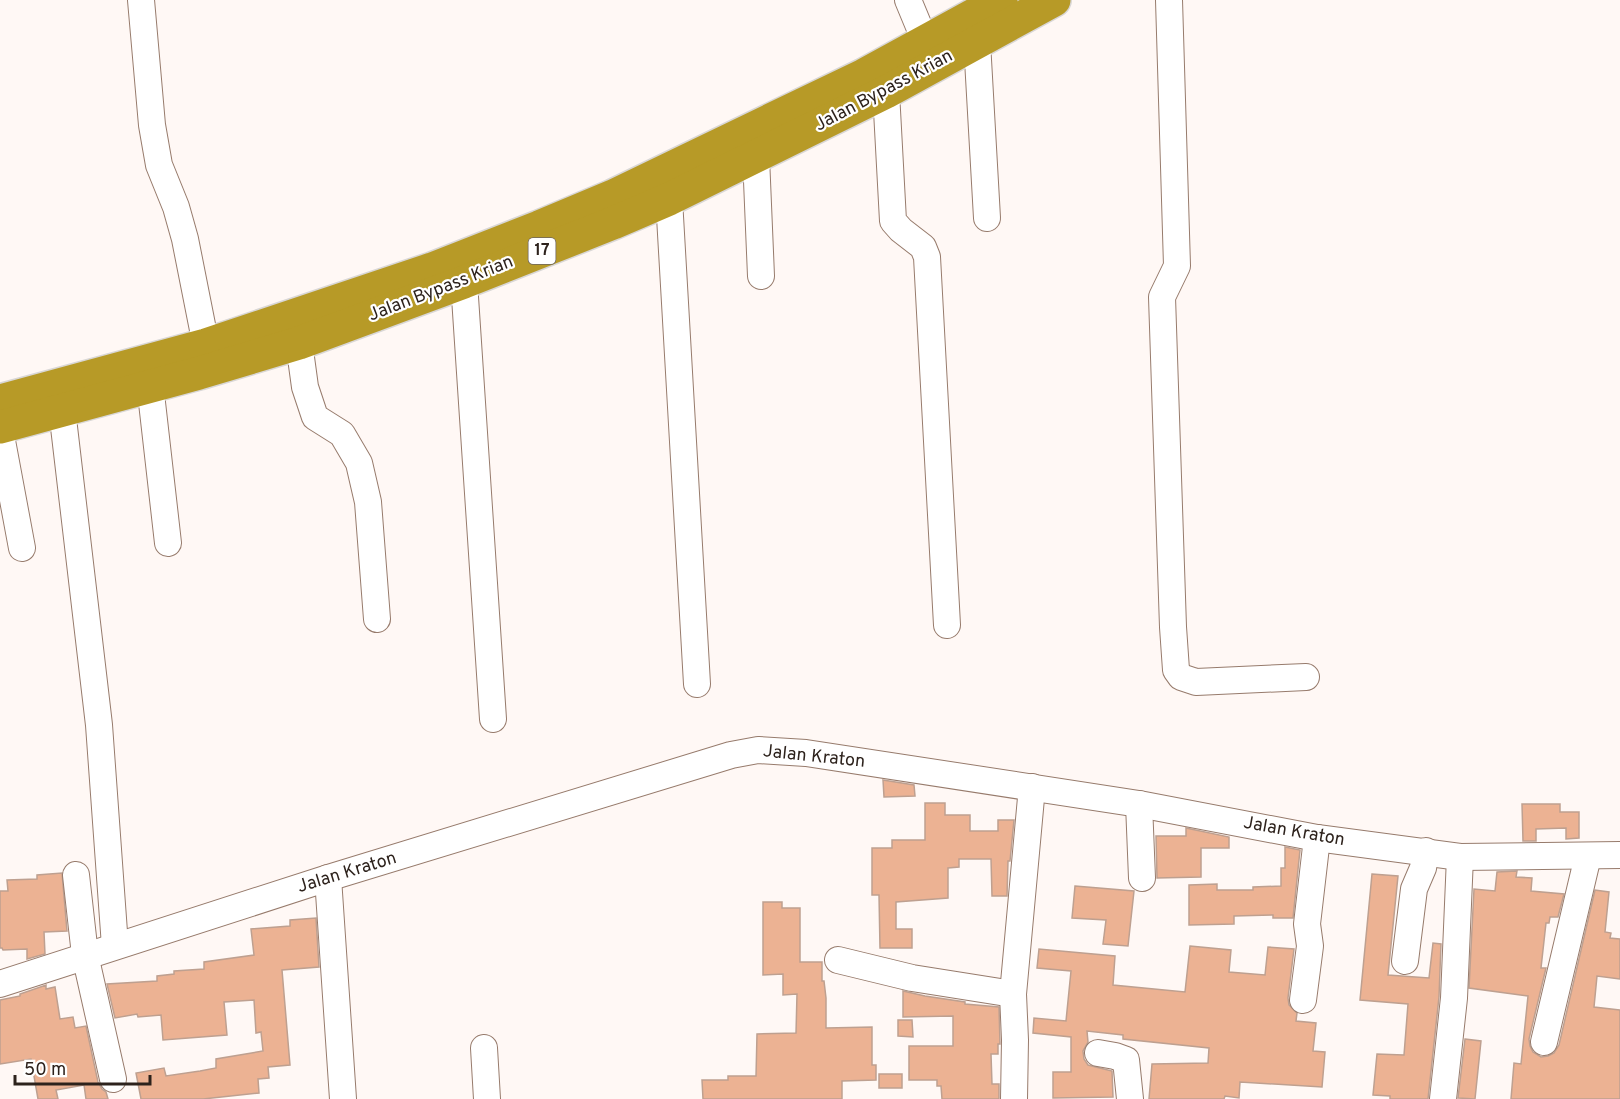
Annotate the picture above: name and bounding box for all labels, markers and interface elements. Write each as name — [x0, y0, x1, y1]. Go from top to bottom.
street label: Jalan Bypass Krian — [811, 45, 957, 137]
road number: 17 — [528, 238, 556, 264]
street label: Jalan Bypass Krian — [365, 251, 517, 327]
street label: Jalan Kraton — [762, 740, 866, 774]
street label: Jalan Kraton — [1242, 812, 1346, 852]
street label: Jalan Kraton — [295, 847, 399, 899]
scale bar — [15, 1048, 150, 1086]
text: 50 m — [24, 1059, 66, 1082]

